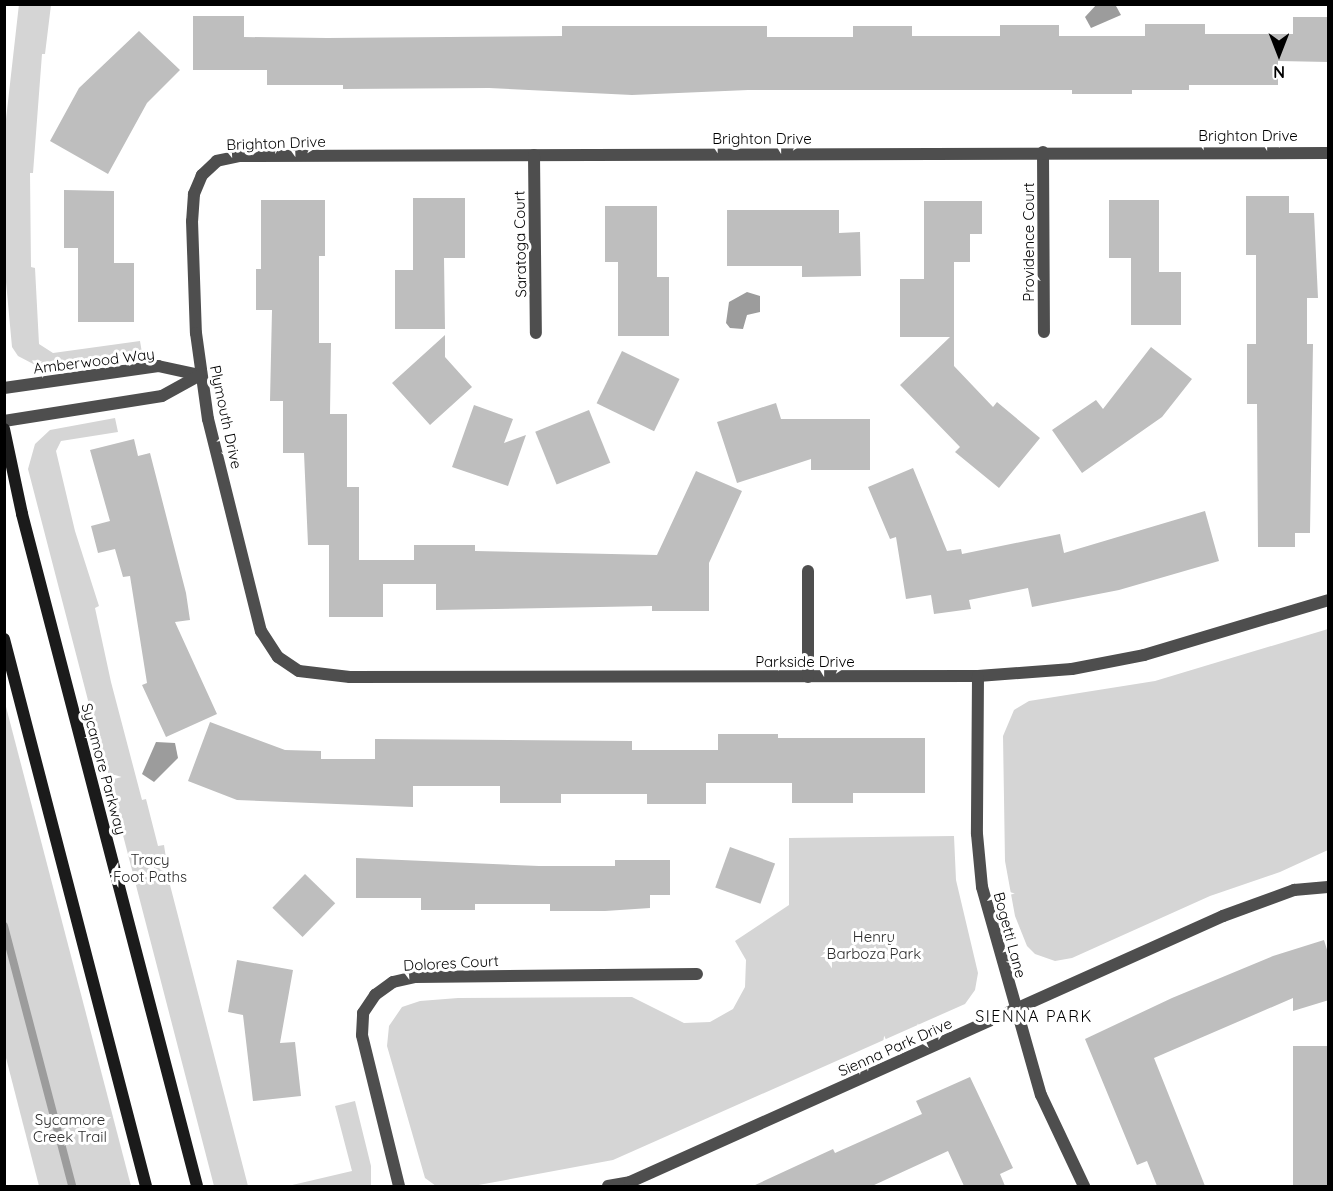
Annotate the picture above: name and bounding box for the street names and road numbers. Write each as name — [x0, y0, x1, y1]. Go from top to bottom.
street label: Brighton Drive — [1198, 127, 1298, 145]
street label: Brighton Drive — [712, 130, 812, 148]
street label: Brighton Drive — [226, 132, 326, 154]
street label: Providence Court — [1020, 182, 1038, 302]
street label: Saratoga Court — [510, 190, 530, 298]
street label: Amberwood Way — [32, 345, 156, 377]
street label: Plymouth Drive — [206, 363, 246, 471]
street label: Parkside Drive — [755, 653, 855, 671]
street label: Sycamore Parkway — [78, 701, 130, 837]
street label: Bogetti Lane — [990, 890, 1030, 980]
street label: Dolores Court — [403, 952, 499, 974]
street label: Sienna Park Drive — [835, 1014, 955, 1080]

